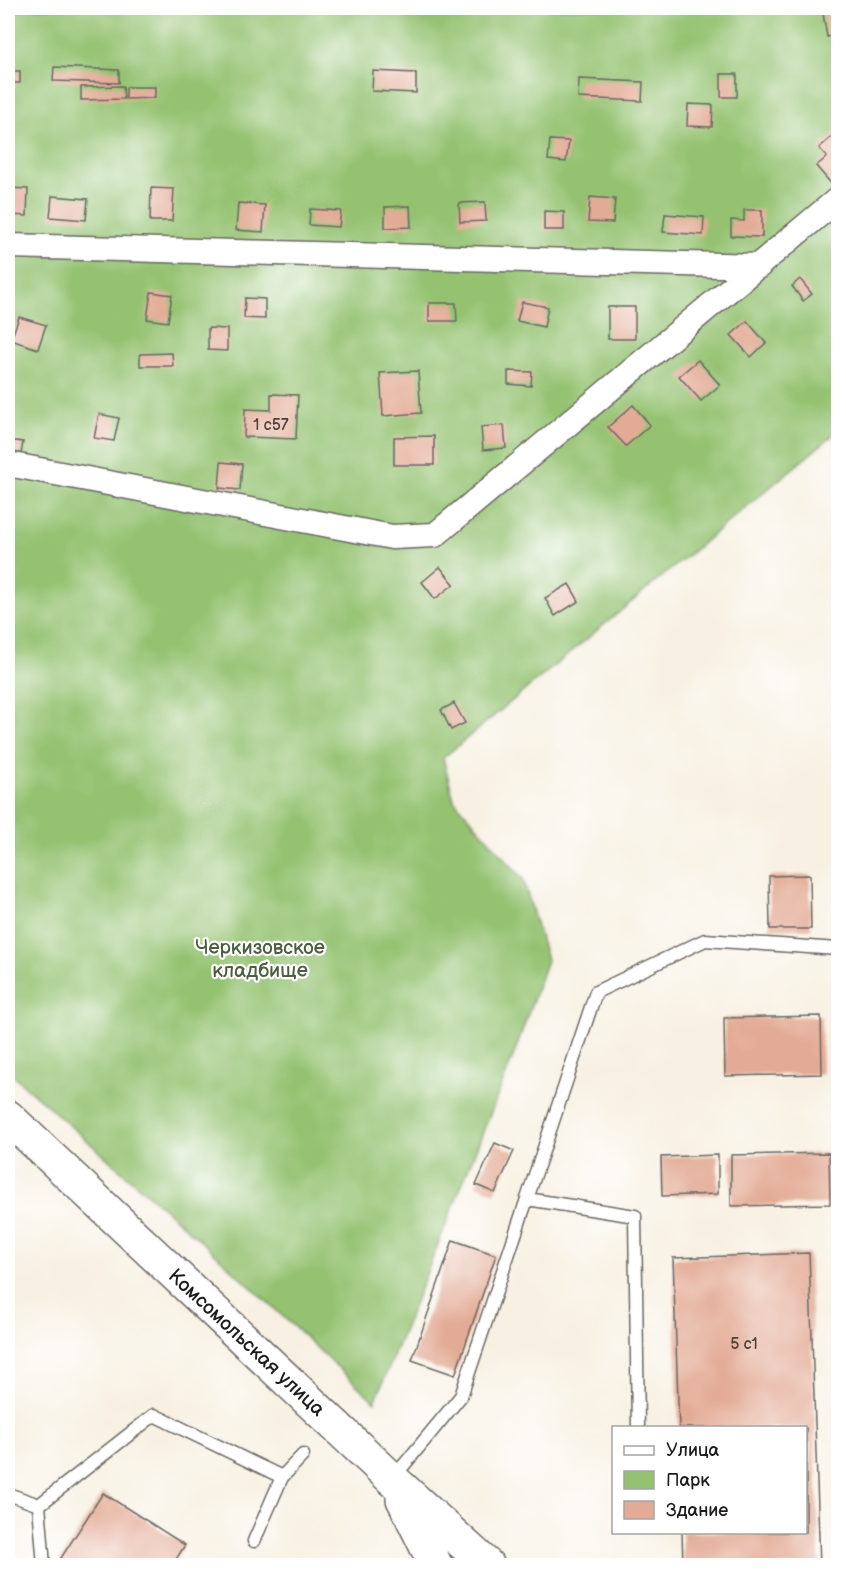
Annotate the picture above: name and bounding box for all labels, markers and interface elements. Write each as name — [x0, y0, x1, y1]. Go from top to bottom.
house number: 1 с57 — [253, 416, 289, 435]
park label: Черкизовское кладбище — [195, 936, 325, 983]
street label: Комсомольская улица — [163, 1264, 330, 1422]
house number: 5 с1 — [730, 1335, 758, 1354]
legend — [612, 1426, 807, 1534]
text: Улица — [666, 1440, 720, 1461]
text: Парк — [666, 1470, 710, 1491]
text: Здание — [666, 1500, 728, 1521]

